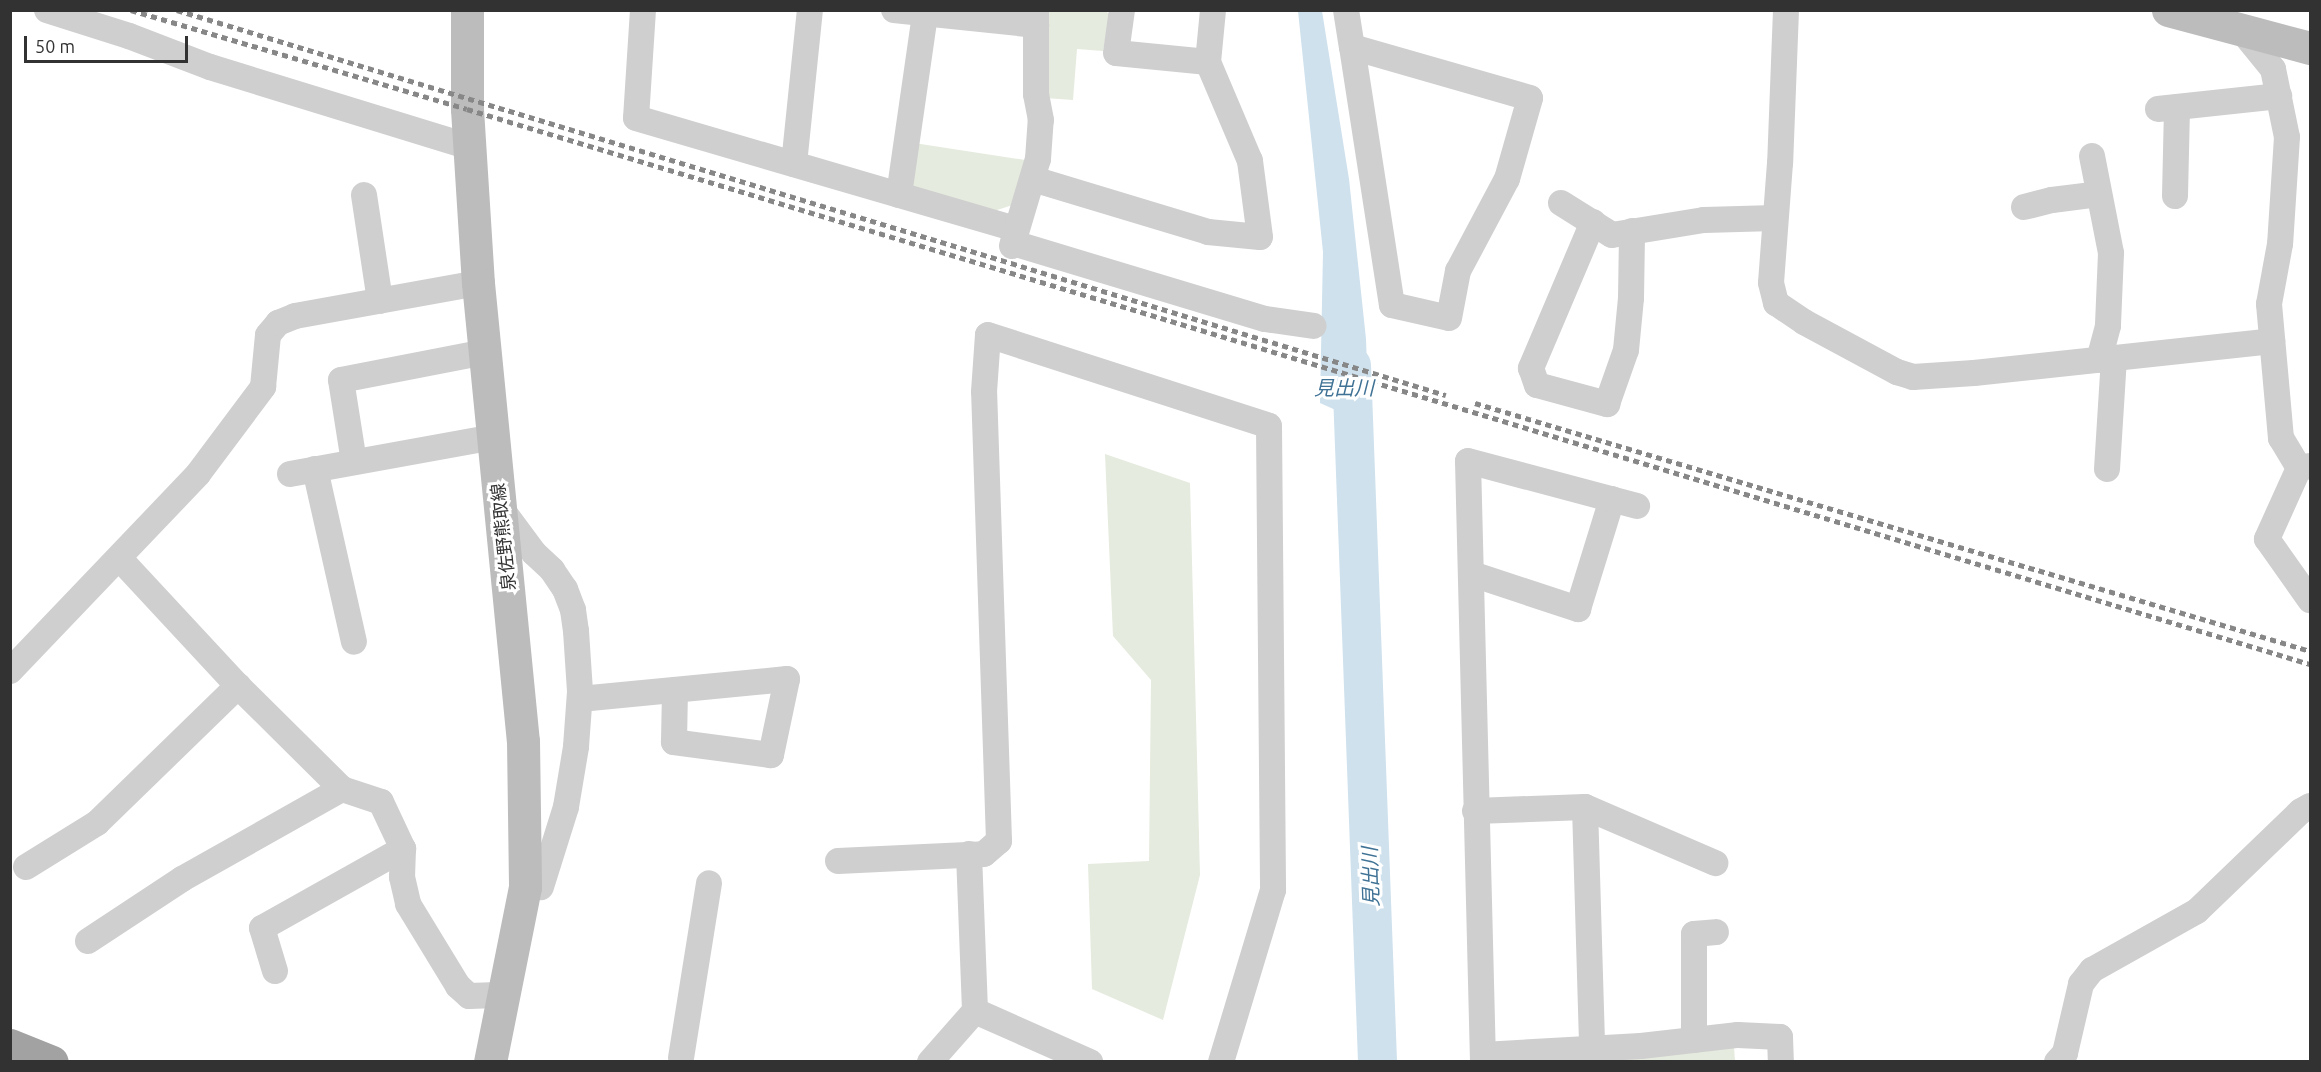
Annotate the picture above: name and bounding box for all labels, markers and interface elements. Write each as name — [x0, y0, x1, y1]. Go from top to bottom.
scale bar — [27, 24, 190, 62]
text: 50 m — [35, 36, 75, 56]
water label: 見出川 — [1314, 375, 1374, 399]
street label: 泉佐野熊取線 — [487, 482, 519, 592]
water label: 見出川 — [1357, 847, 1383, 907]

